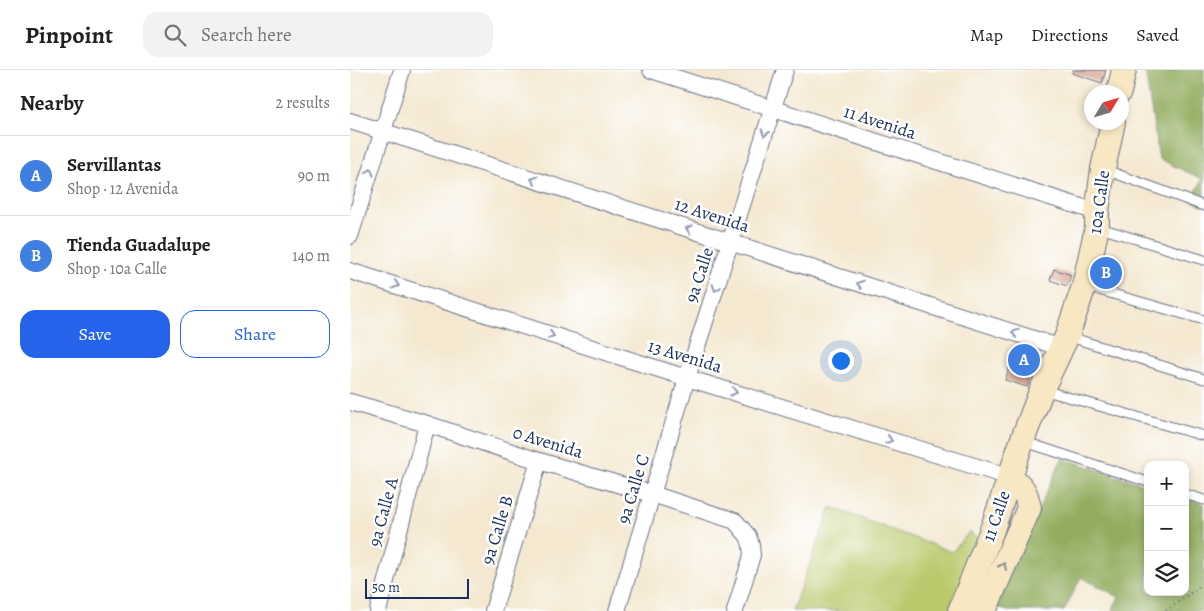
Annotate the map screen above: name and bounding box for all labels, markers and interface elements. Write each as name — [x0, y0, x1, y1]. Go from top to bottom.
search box — [143, 12, 493, 57]
text: Pinpoint — [25, 19, 113, 51]
icon: search — [161, 21, 189, 49]
text: Search here — [201, 22, 291, 48]
text: Map — [970, 23, 1003, 47]
text: Directions — [1031, 23, 1108, 47]
text: Saved — [1136, 23, 1179, 47]
north arrow — [1084, 85, 1129, 130]
text: Nearby — [20, 89, 83, 117]
text: 2 results — [275, 92, 330, 114]
street label: 11 Avenida — [841, 99, 920, 145]
one-way arrow — [760, 129, 770, 137]
text: Servillantas — [67, 152, 161, 178]
text: A — [31, 165, 41, 187]
text: 90 m — [298, 165, 330, 187]
one-way arrow — [364, 169, 374, 177]
street label: 10a Calle — [1083, 169, 1115, 235]
one-way arrow — [530, 175, 539, 185]
text: Shop · 12 Avenida — [67, 178, 178, 200]
street label: 12 Avenida — [672, 192, 753, 239]
one-way arrow — [685, 225, 693, 235]
text: Tienda Guadalupe — [67, 232, 211, 258]
street label: 9a Calle — [679, 244, 719, 306]
text: B — [31, 245, 41, 267]
text: 140 m — [292, 245, 330, 267]
pin: B — [1090, 254, 1122, 292]
text: Shop · 10a Calle — [67, 258, 167, 280]
one-way arrow — [857, 279, 865, 289]
one-way arrow — [392, 280, 400, 290]
one-way arrow — [712, 284, 722, 292]
button: Save — [20, 310, 170, 358]
button: Share — [180, 310, 330, 358]
one-way arrow — [1011, 328, 1020, 338]
one-way arrow — [547, 329, 555, 339]
street label: 13 Avenida — [645, 333, 725, 379]
pin: A — [1008, 341, 1040, 379]
your location — [828, 348, 854, 374]
one-way arrow — [729, 387, 738, 397]
street label: 0 Avenida — [510, 420, 587, 464]
one-way arrow — [885, 435, 893, 445]
street label: 9a Calle C — [611, 451, 655, 527]
map controls — [1144, 461, 1189, 596]
button: + — [1144, 461, 1189, 506]
street label: 9a Calle A — [362, 474, 404, 549]
street label: 11 Calle — [976, 487, 1016, 545]
street label: 9a Calle B — [475, 493, 519, 567]
button: − — [1144, 506, 1189, 551]
button: layers — [1144, 551, 1189, 596]
one-way arrow — [997, 562, 1008, 571]
scale bar — [365, 576, 469, 599]
text: 50 m — [372, 578, 400, 597]

